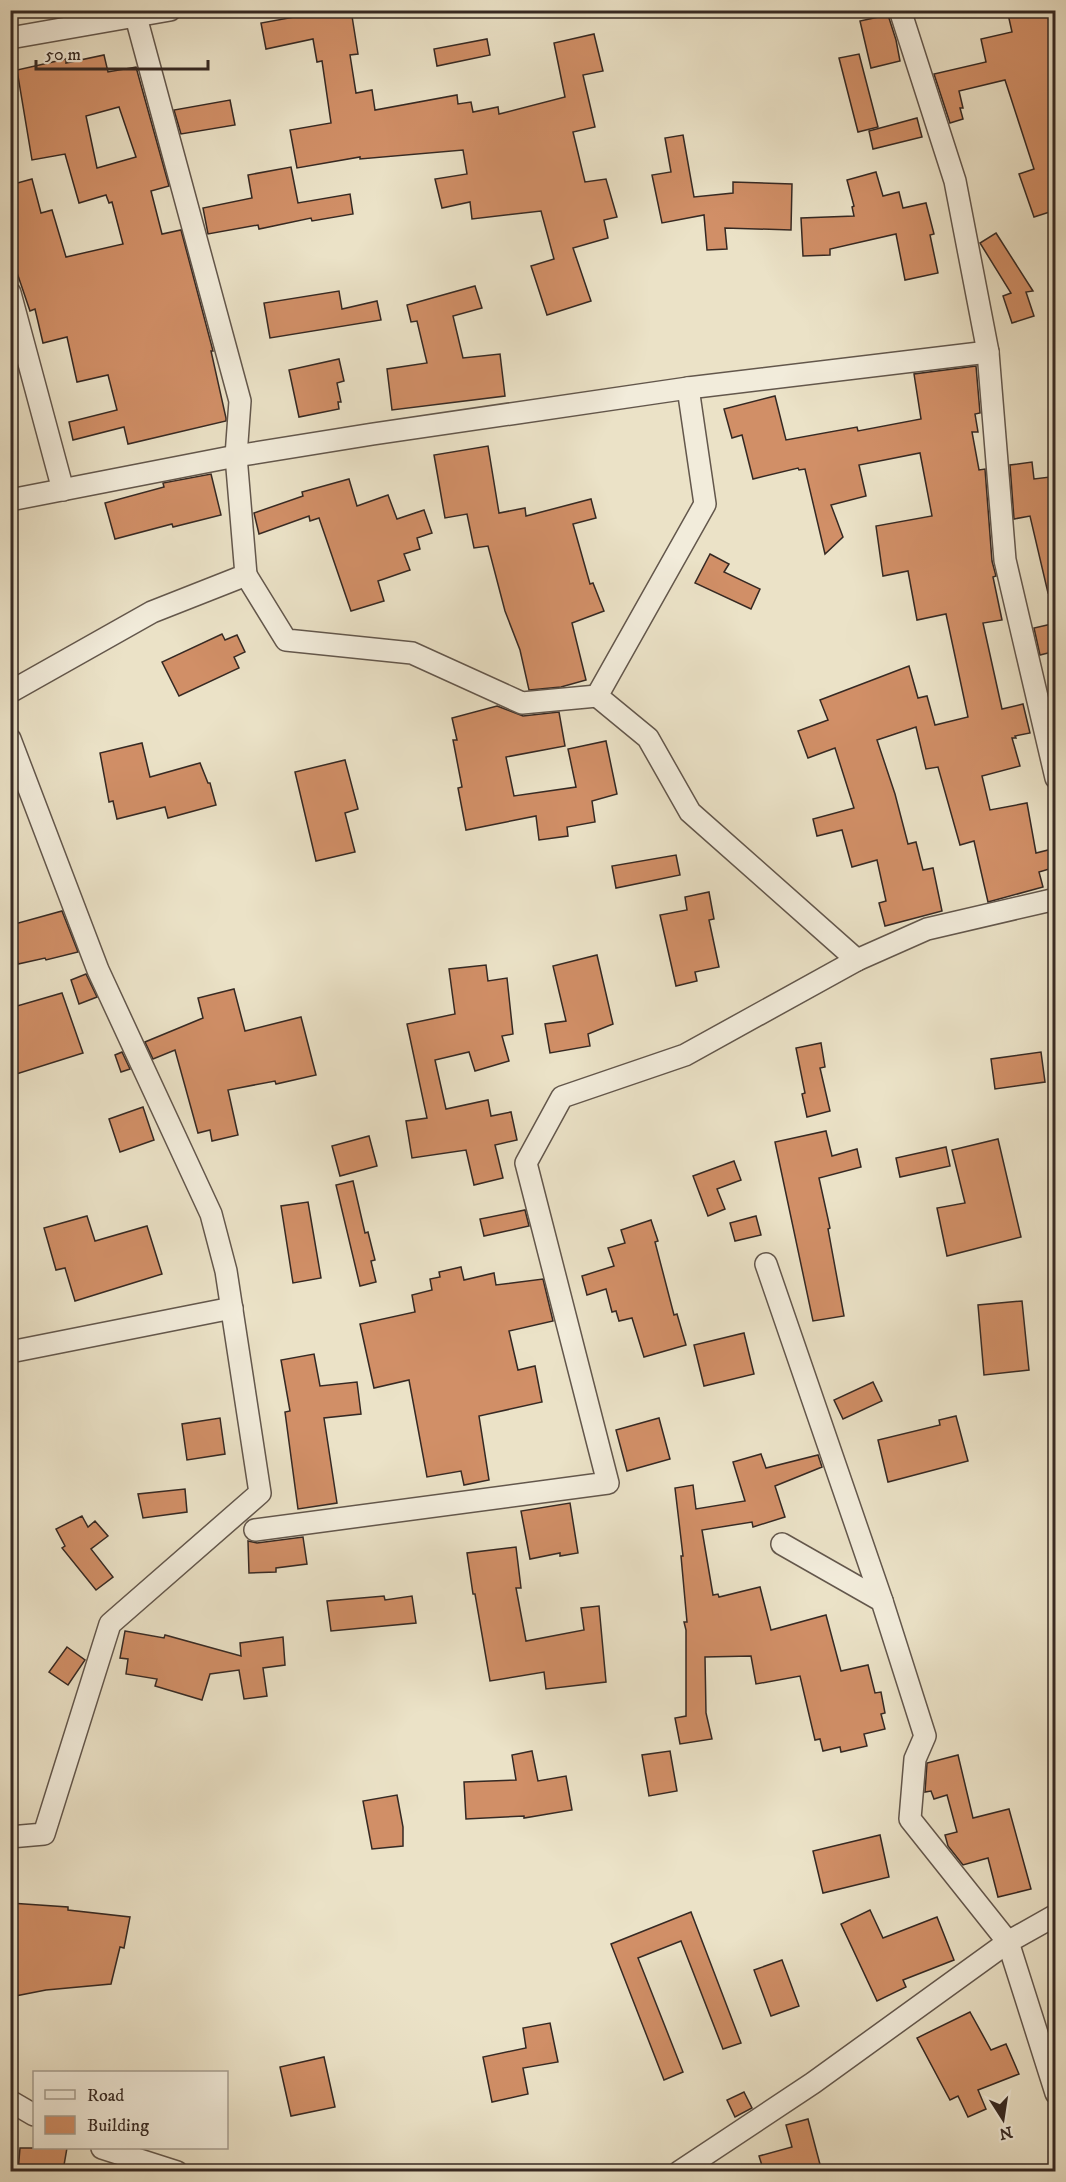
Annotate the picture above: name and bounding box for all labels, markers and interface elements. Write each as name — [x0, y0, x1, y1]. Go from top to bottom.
scale bar — [36, 33, 208, 71]
text: 50 m — [45, 44, 81, 66]
legend — [33, 2071, 228, 2149]
text: Road — [87, 2085, 124, 2107]
north arrow — [973, 2089, 1033, 2149]
text: Building — [87, 2115, 149, 2137]
text: N — [997, 2122, 1014, 2144]

